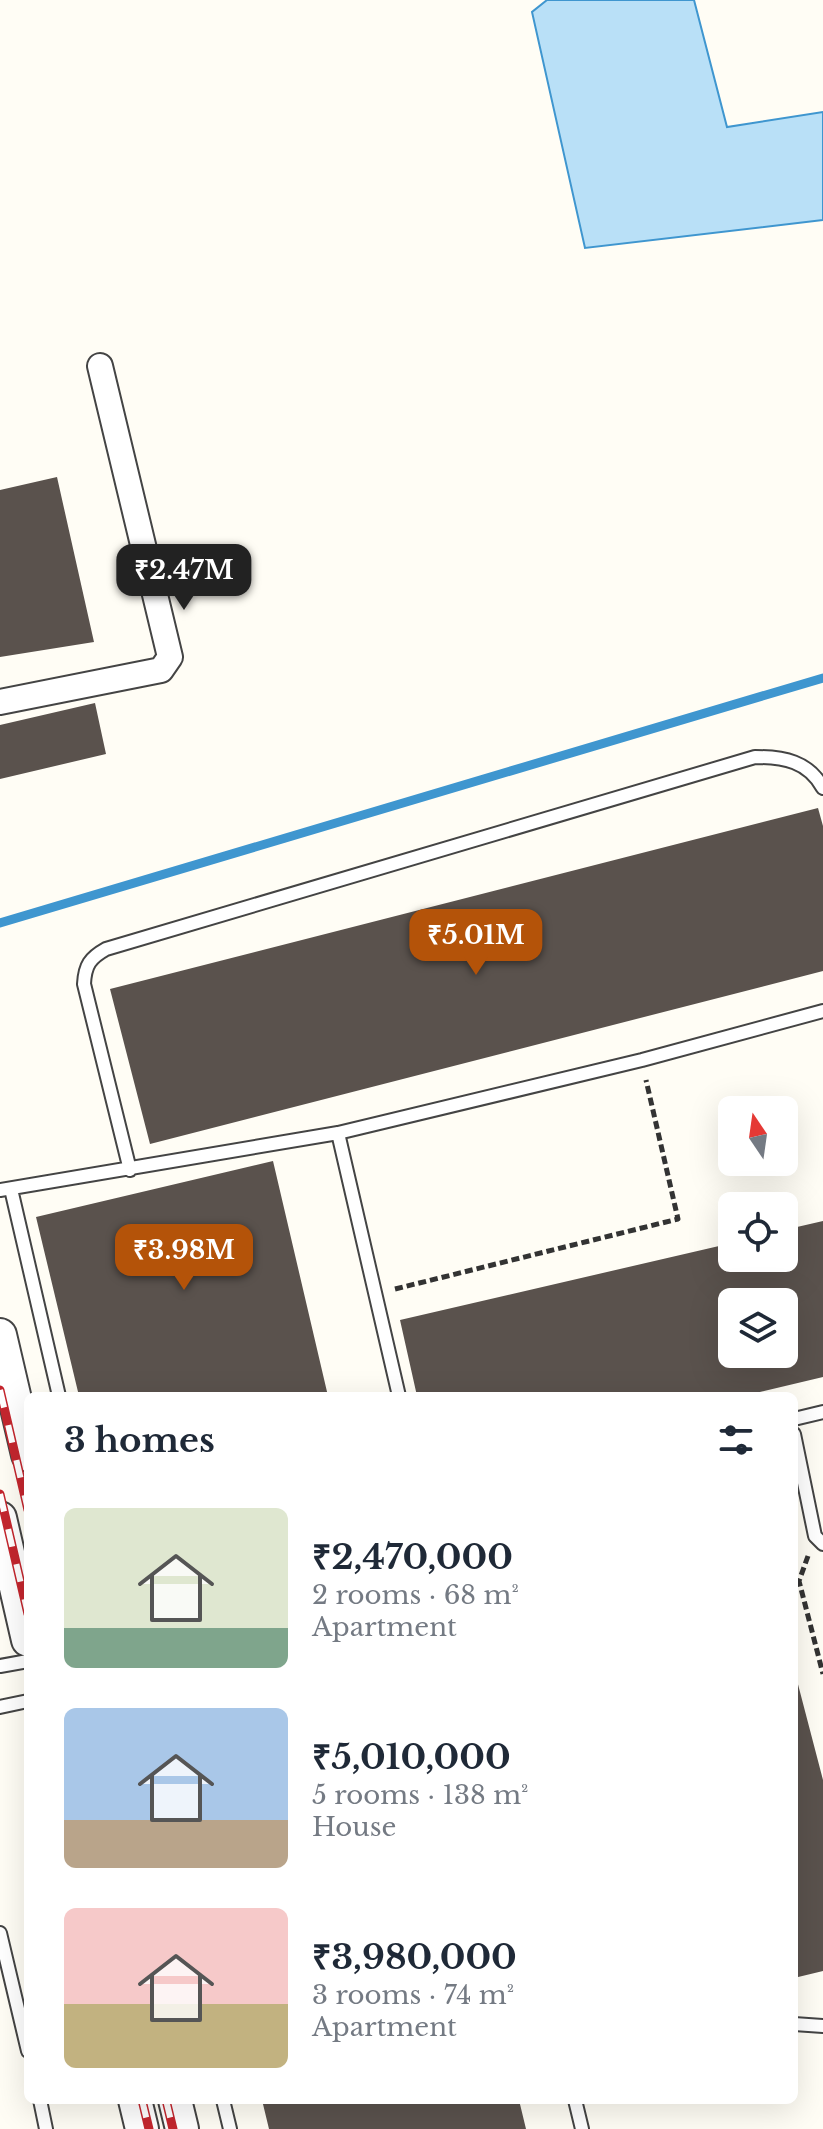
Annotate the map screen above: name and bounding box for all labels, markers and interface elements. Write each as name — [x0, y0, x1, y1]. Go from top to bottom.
pin: ₹2.47M — [119, 544, 249, 612]
text: ₹2.47M — [134, 554, 234, 586]
pin: ₹5.01M — [411, 909, 541, 977]
text: ₹5.01M — [427, 919, 525, 951]
north arrow — [718, 1096, 798, 1176]
map controls — [718, 1096, 798, 1368]
button: locate — [718, 1192, 798, 1272]
pin: ₹3.98M — [119, 1224, 249, 1292]
text: ₹3.98M — [133, 1234, 235, 1266]
button: layers — [718, 1288, 798, 1368]
icon: filters — [714, 1418, 758, 1462]
text: 3 homes — [64, 1419, 215, 1461]
text: ₹2,470,000 — [312, 1536, 513, 1578]
icon: home — [128, 1540, 224, 1636]
text: 2 rooms · 68 m² — [312, 1579, 519, 1611]
text: Apartment — [312, 1611, 457, 1643]
text: ₹5,010,000 — [312, 1736, 511, 1778]
icon: home — [128, 1740, 224, 1836]
text: 5 rooms · 138 m² — [312, 1779, 529, 1811]
text: House — [312, 1811, 396, 1843]
text: ₹3,980,000 — [312, 1936, 517, 1978]
icon: home — [128, 1940, 224, 2036]
text: 3 rooms · 74 m² — [312, 1979, 514, 2011]
text: Apartment — [312, 2011, 457, 2043]

